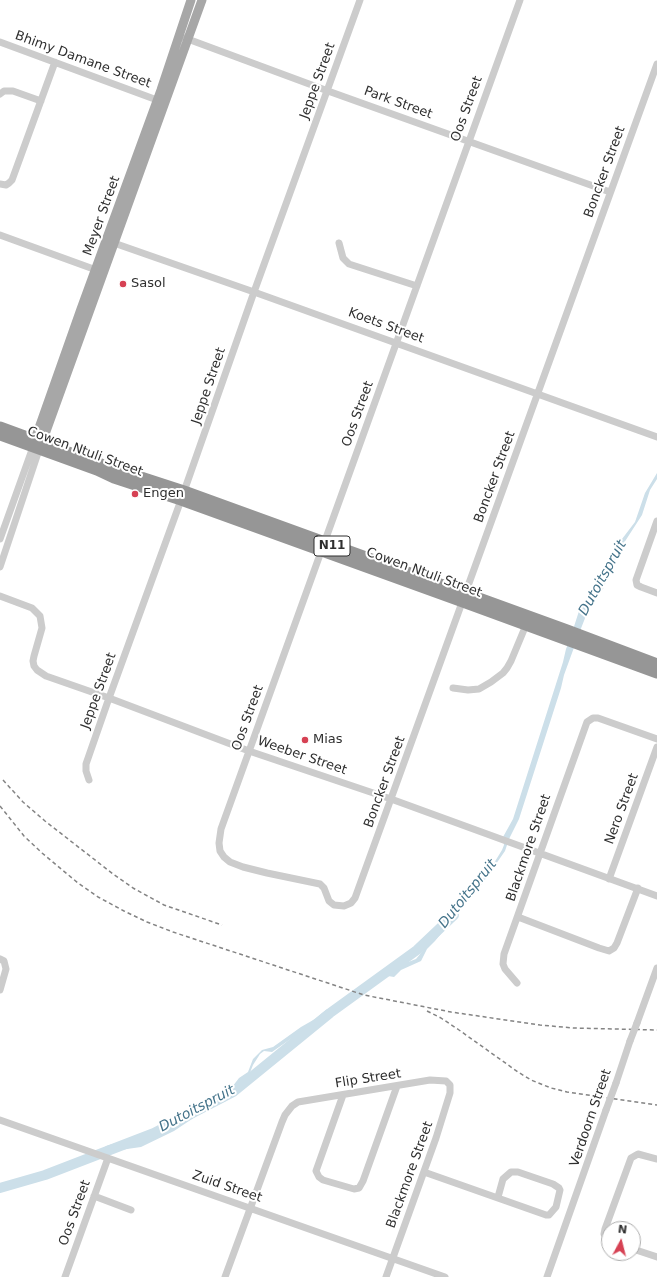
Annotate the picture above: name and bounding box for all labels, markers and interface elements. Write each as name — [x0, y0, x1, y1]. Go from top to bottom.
street label: Bhimy Damane Street — [13, 28, 153, 92]
street label: Jeppe Street — [297, 41, 339, 121]
street label: Oos Street — [448, 74, 486, 144]
street label: Park Street — [362, 83, 434, 123]
street label: Boncker Street — [581, 124, 629, 220]
street label: Meyer Street — [80, 174, 124, 258]
place label: Sasol — [131, 276, 166, 292]
marker: Sasol — [118, 279, 128, 289]
street label: Koets Street — [346, 305, 426, 347]
street label: Jeppe Street — [189, 346, 229, 426]
street label: Oos Street — [339, 379, 377, 449]
street label: Cowen Ntuli Street — [25, 424, 145, 480]
street label: Boncker Street — [471, 429, 519, 525]
place label: Engen — [143, 486, 184, 502]
marker: Engen — [130, 489, 140, 499]
road number: N11 — [314, 536, 350, 556]
water label: Dutoitspruit — [575, 538, 631, 618]
street label: Cowen Ntuli Street — [364, 545, 484, 601]
street label: Jeppe Street — [78, 651, 120, 731]
street label: Oos Street — [229, 683, 267, 753]
place label: Mias — [313, 732, 343, 748]
street label: Weeber Street — [255, 733, 349, 779]
street label: Boncker Street — [361, 734, 409, 830]
marker: Mias — [300, 735, 310, 745]
street label: Nero Street — [602, 771, 642, 847]
street label: Blackmore Street — [503, 792, 555, 904]
water label: Dutoitspruit — [435, 856, 501, 932]
street label: Flip Street — [334, 1066, 402, 1092]
street label: Verdoorn Street — [567, 1067, 615, 1169]
water label: Dutoitspruit — [156, 1082, 238, 1136]
street label: Blackmore Street — [383, 1119, 437, 1231]
street label: Zuid Street — [190, 1168, 264, 1206]
street label: Oos Street — [56, 1178, 94, 1248]
north arrow — [601, 1221, 641, 1261]
text: N — [617, 1223, 628, 1237]

